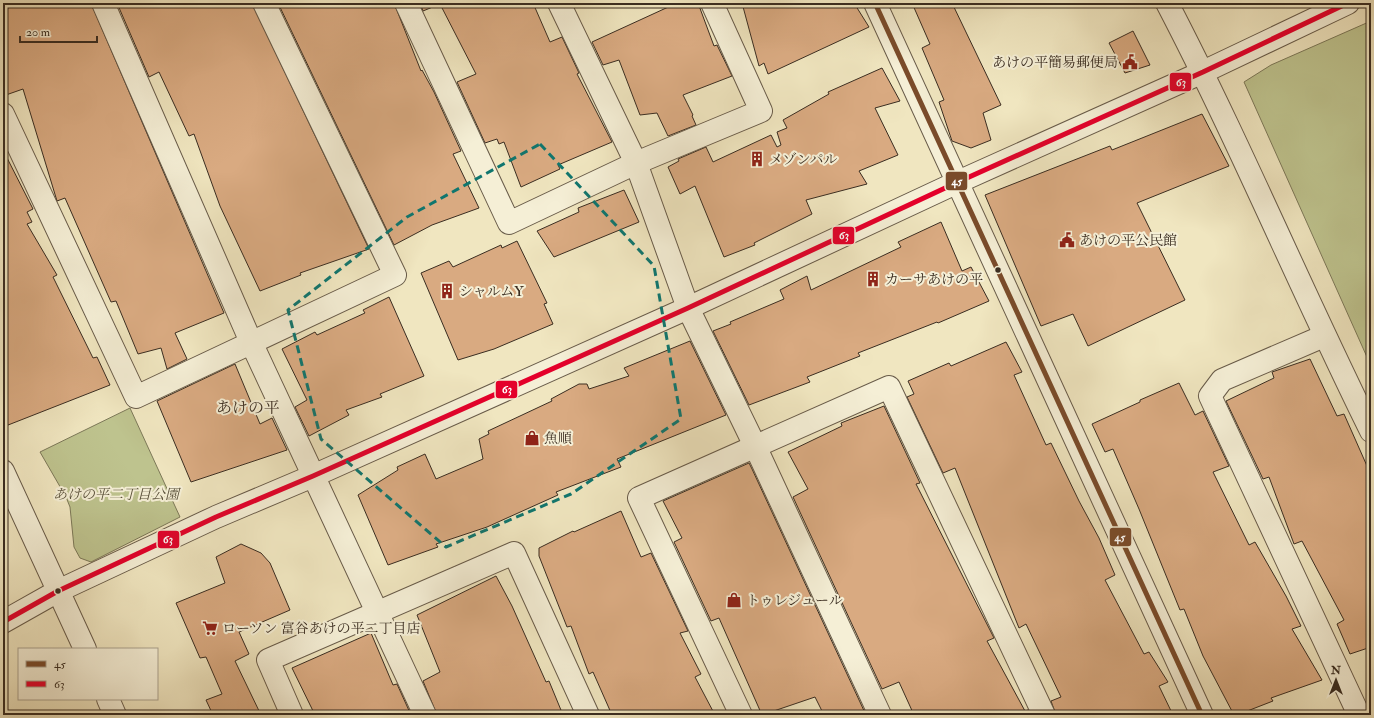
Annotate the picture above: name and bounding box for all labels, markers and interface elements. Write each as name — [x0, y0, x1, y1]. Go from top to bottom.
scale bar — [20, 18, 97, 44]
text: 20 m — [26, 25, 51, 40]
public building icon: あけの平簡易郵便局 — [1121, 53, 1139, 71]
place label: あけの平簡易郵便局 — [992, 54, 1118, 71]
line badge: 63 — [1169, 72, 1192, 92]
text: 63 — [1176, 76, 1186, 89]
building icon: メゾンパル — [748, 150, 766, 168]
place label: メゾンパル — [769, 151, 838, 168]
line badge: 45 — [945, 171, 968, 191]
text: 45 — [951, 175, 963, 189]
line badge: 63 — [832, 226, 855, 245]
text: 63 — [839, 229, 849, 242]
public building icon: あけの平公民館 — [1058, 231, 1076, 249]
place label: あけの平公民館 — [1079, 232, 1177, 249]
unlabelled marker — [993, 265, 1003, 275]
building icon: カーサあけの平 — [864, 270, 882, 288]
place label: カーサあけの平 — [885, 271, 983, 288]
building icon: シャルムY — [438, 282, 456, 300]
place label: シャルムY — [459, 283, 524, 300]
line badge: 63 — [495, 380, 518, 399]
text: 63 — [502, 383, 512, 396]
district label: あけの平 — [216, 398, 280, 418]
shop icon: 魚順 — [523, 429, 541, 447]
place label: 魚順 — [544, 430, 572, 447]
park label: あけの平二丁目公園 — [53, 486, 181, 503]
line badge: 45 — [1109, 527, 1132, 547]
line badge: 63 — [157, 530, 180, 549]
text: 45 — [1114, 531, 1126, 545]
text: 63 — [163, 533, 173, 546]
unlabelled marker — [53, 586, 63, 596]
shop icon: トゥレジュール — [725, 591, 743, 609]
place label: トゥレジュール — [746, 592, 843, 609]
supermarket icon: ローソン 富谷あけの平二丁目店 — [201, 619, 219, 637]
place label: ローソン 富谷あけの平二丁目店 — [222, 620, 420, 637]
legend — [18, 648, 158, 700]
text: 45 — [54, 657, 66, 672]
north arrow — [1316, 660, 1356, 700]
text: N — [1330, 664, 1342, 677]
text: 63 — [54, 677, 65, 692]

